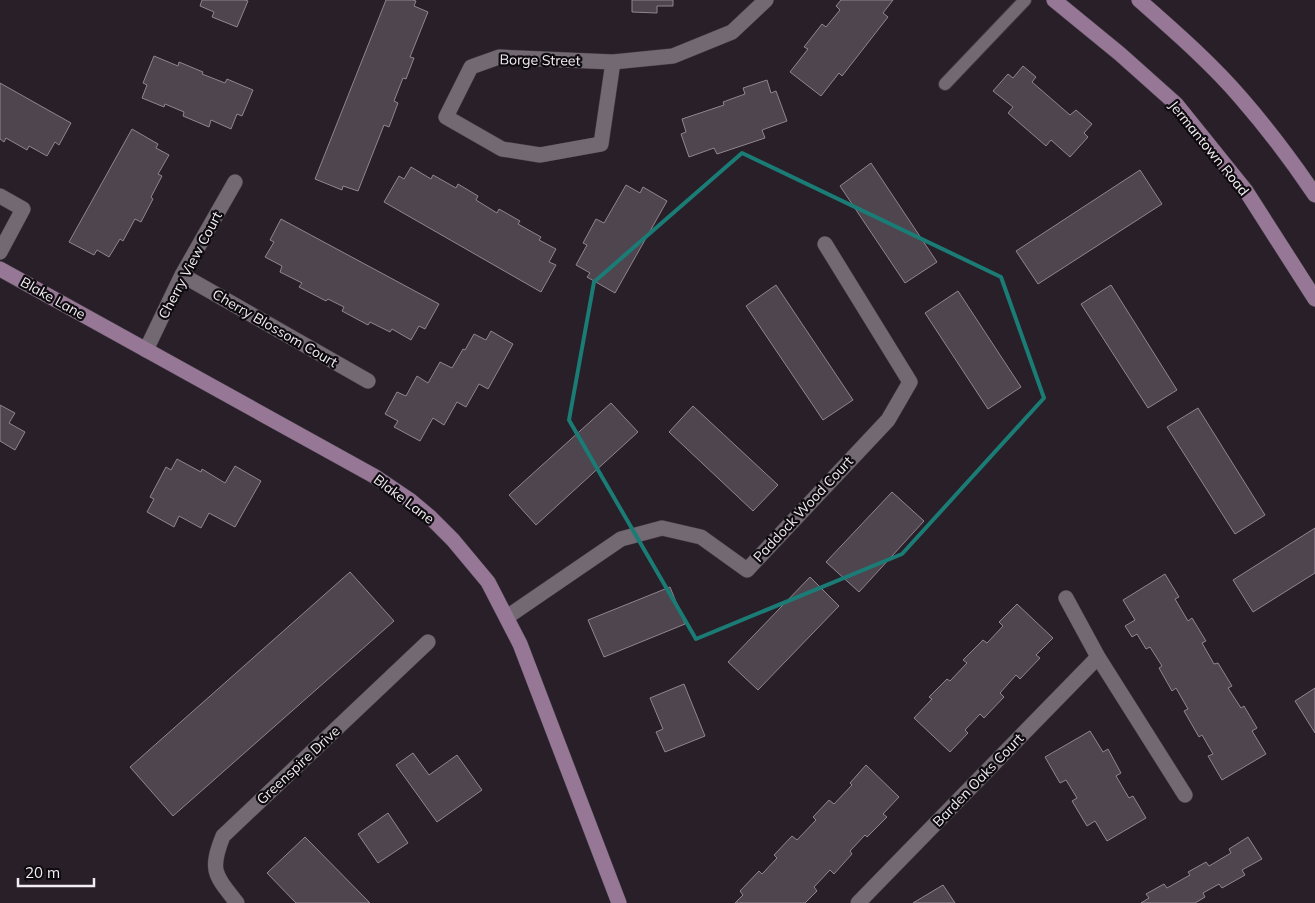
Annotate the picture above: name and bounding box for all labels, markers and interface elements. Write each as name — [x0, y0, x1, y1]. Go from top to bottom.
street label: Borge Street — [499, 50, 581, 70]
street label: Jermantown Road — [1165, 97, 1253, 199]
street label: Cherry View Court — [154, 208, 226, 322]
street label: Blake Lane — [17, 273, 89, 323]
street label: Cherry Blossom Court — [209, 285, 341, 371]
street label: Paddock Wood Court — [749, 452, 857, 566]
street label: Blake Lane — [370, 470, 438, 528]
street label: Greenspire Drive — [253, 722, 343, 808]
street label: Barden Oaks Court — [929, 729, 1027, 831]
scale bar — [18, 856, 94, 888]
text: 20 m — [25, 863, 60, 882]

